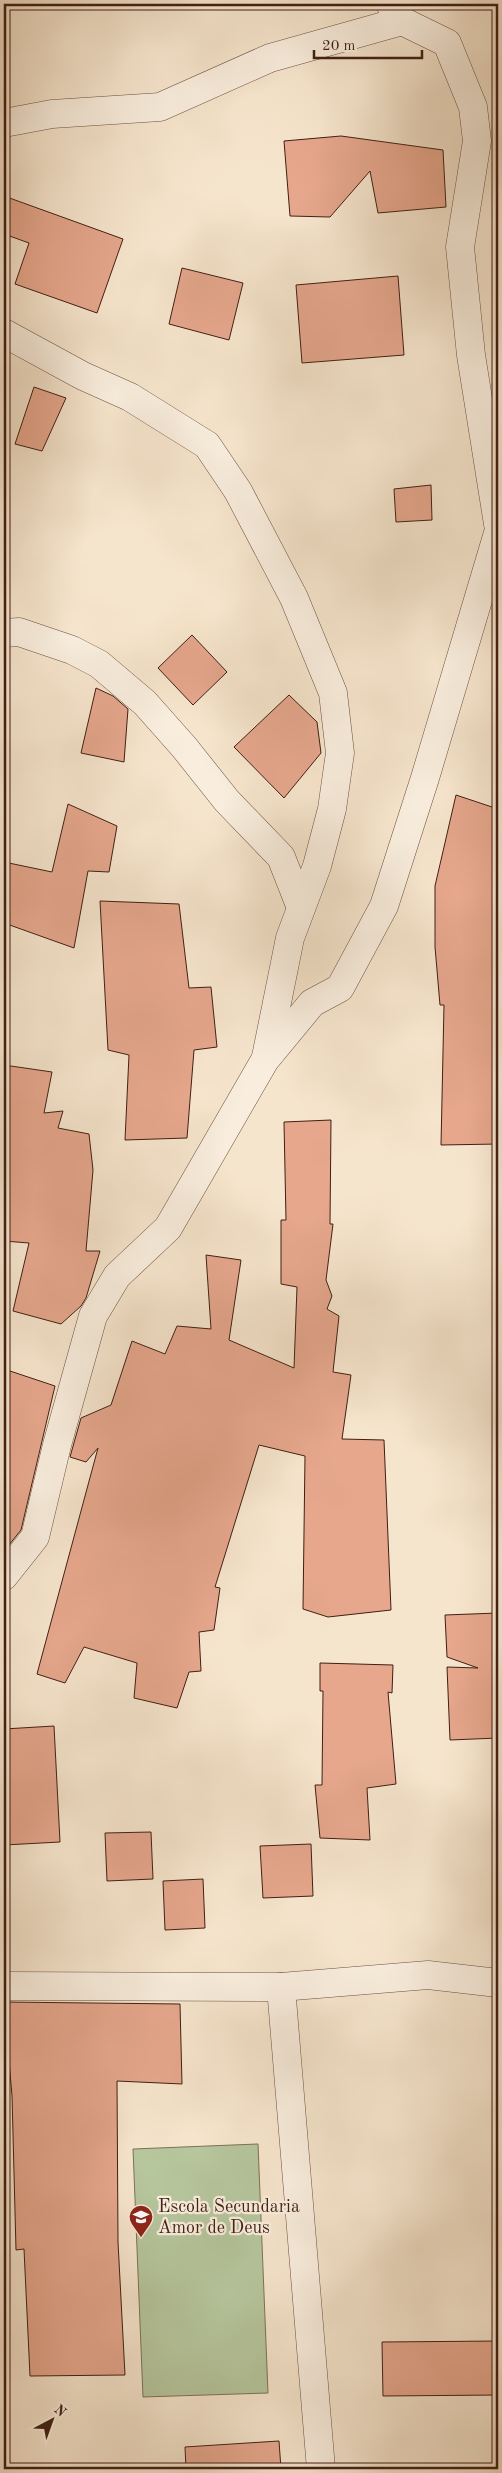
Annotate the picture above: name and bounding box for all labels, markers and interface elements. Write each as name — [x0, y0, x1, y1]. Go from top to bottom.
scale bar — [314, 28, 422, 60]
text: 20 m — [322, 39, 356, 54]
place label: Escola Secundaria Amor de Deus — [158, 2198, 300, 2237]
school or university icon: Escola Secundaria Amor de Deus — [128, 2204, 154, 2238]
north arrow — [28, 2396, 78, 2446]
text: N — [51, 2402, 69, 2420]

